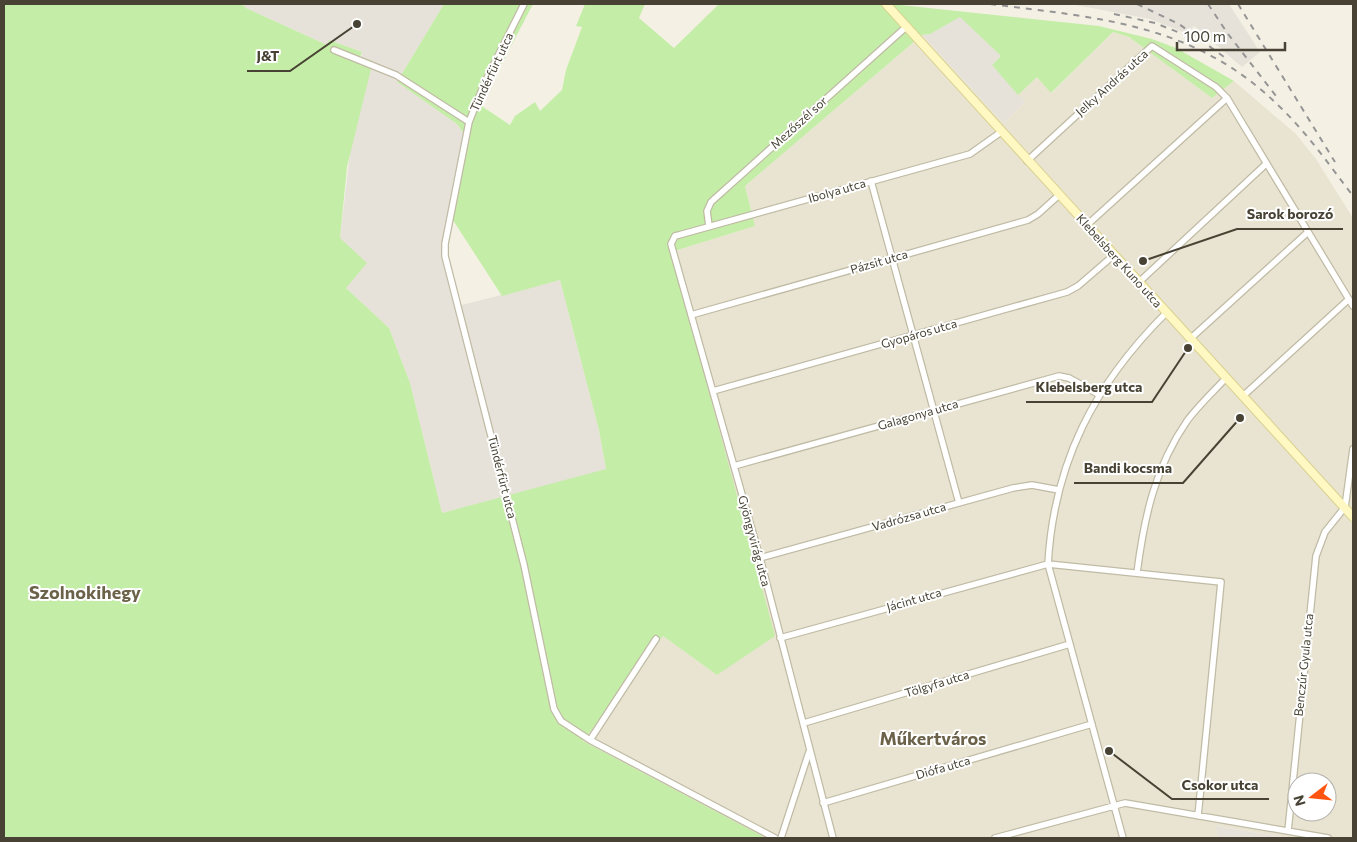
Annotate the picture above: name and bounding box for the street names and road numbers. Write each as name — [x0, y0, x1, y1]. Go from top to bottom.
street label: Tündérfürt utca — [467, 30, 516, 113]
street label: Jelky András utca — [1072, 46, 1151, 119]
street label: Mezőszél sor — [767, 93, 830, 151]
street label: Ibolya utca — [806, 175, 867, 205]
street label: Klebelsberg Kuno utca — [1074, 211, 1165, 310]
street label: Pázsit utca — [848, 246, 909, 276]
street label: Gyopáros utca — [879, 316, 958, 351]
street label: Galagonya utca — [876, 396, 960, 432]
street label: Tündérfürt utca — [486, 434, 520, 520]
street label: Gyöngyvirág utca — [736, 494, 774, 588]
street label: Vadrózsa utca — [870, 499, 947, 533]
street label: Jácint utca — [885, 585, 943, 615]
street label: Benczúr Gyula utca — [1291, 613, 1315, 717]
street label: Tölgyfa utca — [903, 667, 971, 699]
street label: Diófa utca — [914, 753, 972, 781]

